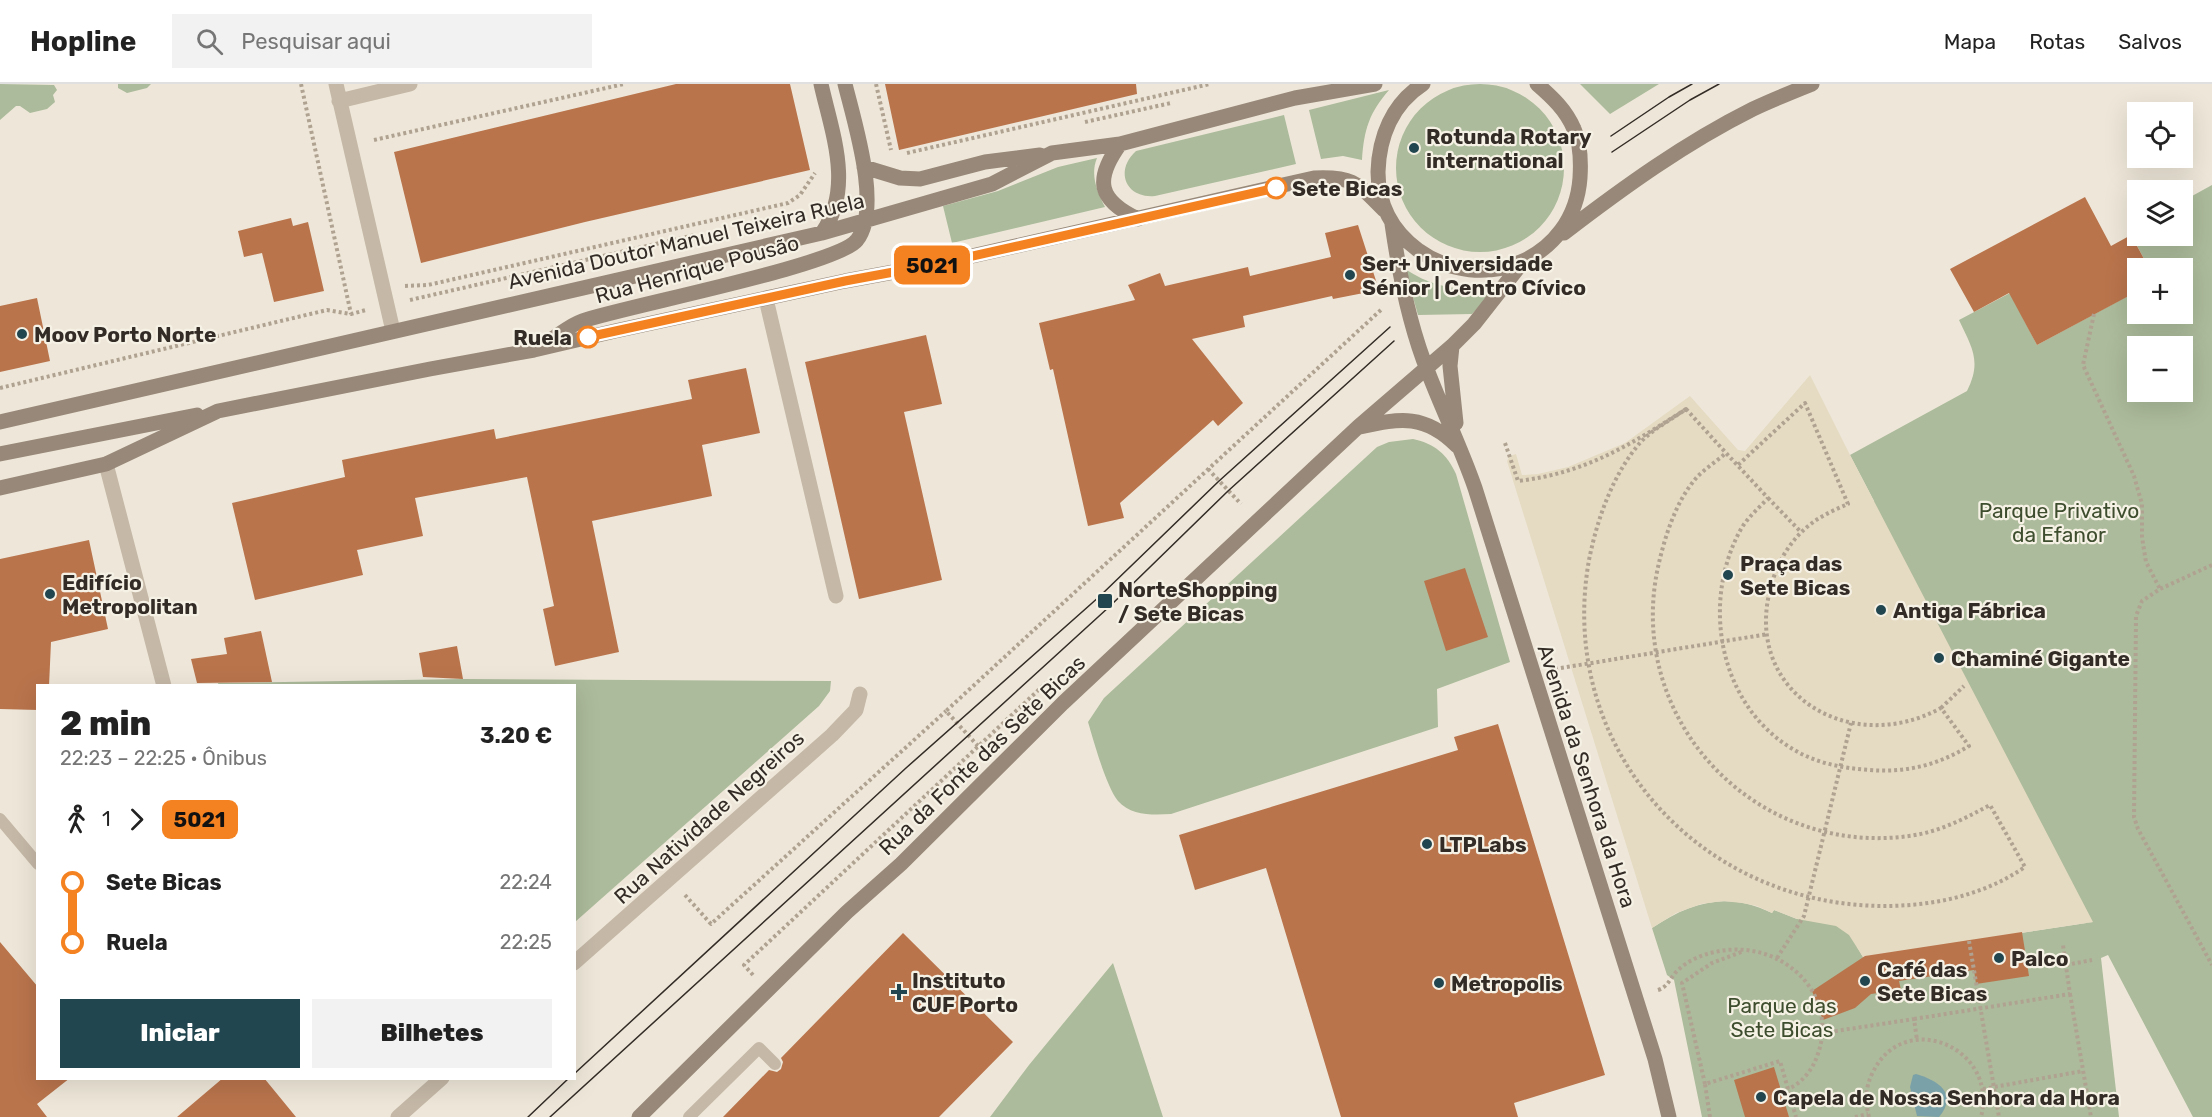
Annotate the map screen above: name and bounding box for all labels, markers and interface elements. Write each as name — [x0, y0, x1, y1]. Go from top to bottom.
search box — [172, 14, 592, 68]
text: Hopline — [30, 25, 136, 58]
icon: search — [193, 25, 226, 58]
text: Pesquisar aqui — [241, 28, 391, 55]
text: Mapa — [1944, 29, 1996, 54]
text: Rotas — [2029, 29, 2085, 54]
text: Salvos — [2118, 29, 2182, 54]
map controls — [2127, 102, 2193, 402]
button: locate — [2127, 102, 2193, 168]
place label: Rotunda Rotary international — [1426, 124, 1592, 173]
marker: Rotunda Rotary international — [1407, 141, 1421, 155]
place label: Sete Bicas — [1292, 176, 1402, 201]
marker: Sete Bicas — [1265, 177, 1287, 199]
button: layers — [2127, 180, 2193, 246]
street label: Avenida Doutor Manuel Teixeira Ruela — [505, 188, 867, 294]
street label: Rua Henrique Pousão — [592, 230, 802, 308]
line badge: 5021 — [890, 246, 974, 285]
place label: Ser+ Universidade Sénior | Centro Cívico — [1362, 251, 1586, 300]
text: 5021 — [906, 253, 958, 278]
button: + — [2127, 258, 2193, 324]
marker: Ser+ Universidade Sénior | Centro Cívico — [1343, 268, 1357, 282]
place label: Moov Porto Norte — [34, 322, 216, 347]
place label: Ruela — [513, 325, 572, 350]
marker: Ruela — [577, 326, 599, 348]
marker: Moov Porto Norte — [15, 327, 29, 341]
button: − — [2127, 336, 2193, 402]
park label: Parque Privativo da Efanor — [1979, 498, 2139, 547]
place label: Praça das Sete Bicas — [1740, 551, 1850, 600]
marker: Praça das Sete Bicas — [1721, 568, 1735, 582]
place label: Edifício Metropolitan — [62, 570, 198, 619]
place label: NorteShopping / Sete Bicas — [1118, 577, 1277, 626]
marker: Edifício Metropolitan — [43, 587, 57, 601]
marker: NorteShopping / Sete Bicas — [1096, 592, 1114, 610]
place label: Antiga Fábrica — [1893, 598, 2046, 623]
marker: Antiga Fábrica — [1874, 603, 1888, 617]
street label: Avenida da Senhora da Hora — [1533, 641, 1641, 911]
place label: Chaminé Gigante — [1951, 646, 2130, 671]
street label: Rua da Fonte das Sete Bicas — [874, 650, 1090, 860]
marker: Chaminé Gigante — [1932, 651, 1946, 665]
text: 2 min — [60, 704, 151, 743]
text: 3.20 € — [480, 722, 552, 749]
street label: Rua Natividade Negreiros — [609, 725, 809, 909]
text: 22:23 – 22:25 · Ônibus — [60, 746, 267, 770]
icon: walk — [60, 803, 93, 836]
icon: forward — [120, 803, 153, 836]
text: 1 — [102, 807, 111, 831]
text: 5021 — [174, 807, 226, 832]
place label: LTPLabs — [1439, 832, 1527, 857]
marker: LTPLabs — [1420, 837, 1434, 851]
text: Sete Bicas — [106, 869, 222, 896]
text: 22:24 — [499, 870, 552, 894]
text: Ruela — [106, 929, 168, 956]
text: 22:25 — [500, 930, 552, 954]
place label: Palco — [2011, 946, 2069, 971]
marker: Palco — [1992, 951, 2006, 965]
place label: Café das Sete Bicas — [1877, 957, 1987, 1006]
place label: Instituto CUF Porto — [912, 968, 1018, 1017]
place label: Metropolis — [1451, 971, 1563, 996]
marker: Café das Sete Bicas — [1858, 974, 1872, 988]
marker: Metropolis — [1432, 976, 1446, 990]
marker: Instituto CUF Porto — [890, 983, 908, 1001]
park label: Parque das Sete Bicas — [1727, 993, 1837, 1042]
button: Iniciar — [60, 999, 300, 1068]
button: Bilhetes — [312, 999, 552, 1068]
place label: Capela de Nossa Senhora da Hora — [1773, 1085, 2120, 1110]
marker: Capela de Nossa Senhora da Hora — [1754, 1090, 1768, 1104]

